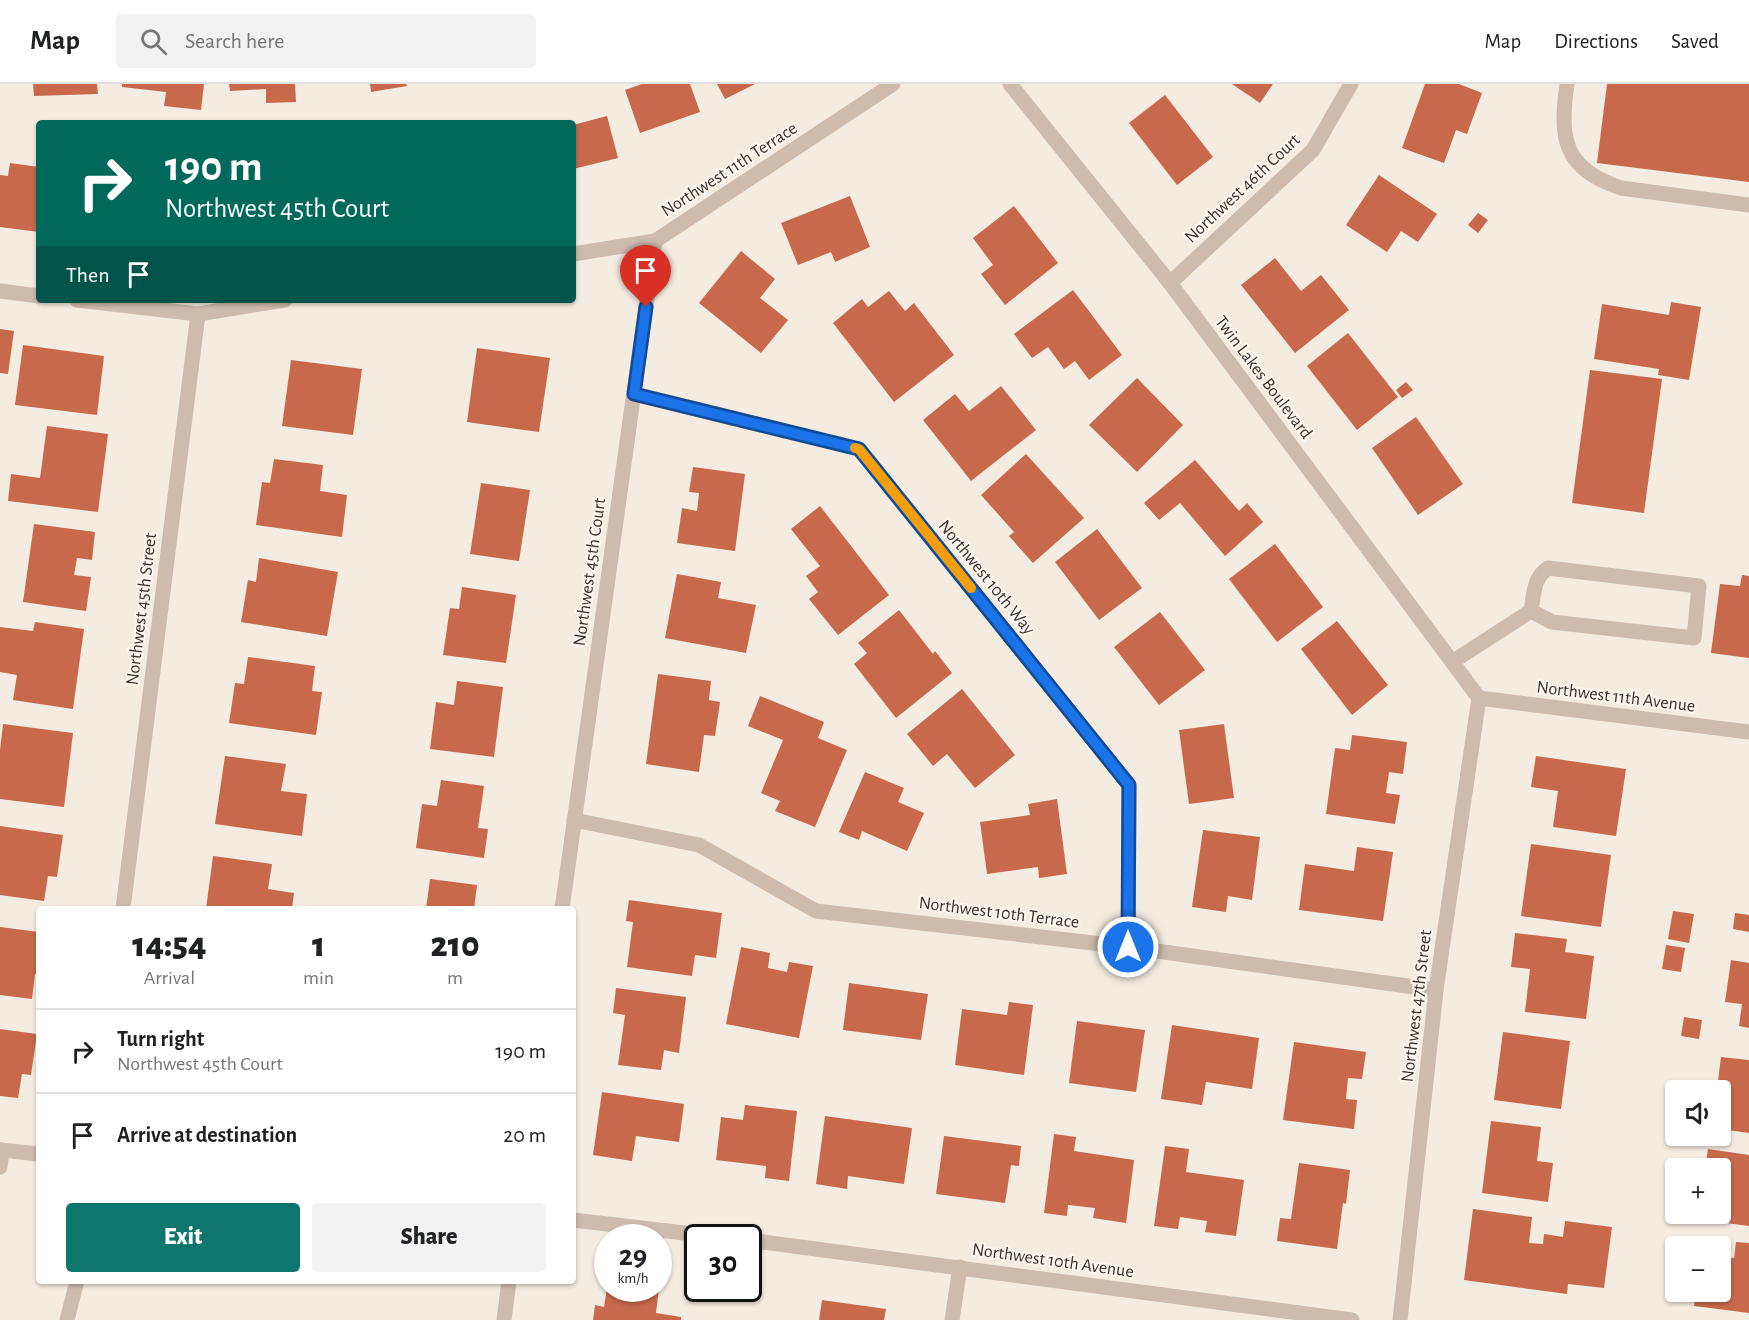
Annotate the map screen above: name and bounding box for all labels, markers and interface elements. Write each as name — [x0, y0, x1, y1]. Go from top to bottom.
search box — [116, 14, 536, 68]
icon: search — [137, 25, 170, 58]
text: Map — [30, 27, 80, 55]
text: Search here — [185, 30, 284, 52]
text: Map — [1485, 31, 1521, 52]
text: Directions — [1554, 31, 1638, 52]
text: Saved — [1671, 31, 1719, 52]
street label: Northwest 11th Terrace — [658, 119, 801, 220]
street label: Northwest 46th Court — [1182, 131, 1304, 247]
icon: right — [66, 144, 144, 222]
text: 190 m — [165, 146, 263, 188]
text: Northwest 45th Court — [165, 195, 389, 222]
pin — [620, 245, 671, 307]
icon: arrive — [629, 254, 662, 287]
icon: arrive — [122, 258, 155, 291]
text: Then — [66, 264, 110, 286]
street label: Twin Lakes Boulevard — [1211, 313, 1315, 442]
street label: Northwest 45th Court — [571, 497, 609, 647]
street label: Northwest 10th Way — [935, 517, 1038, 638]
street label: Northwest 45th Street — [124, 532, 160, 686]
street label: Northwest 11th Avenue — [1536, 678, 1696, 716]
street label: Northwest 10th Terrace — [918, 894, 1080, 932]
position arrow — [1096, 915, 1160, 979]
text: 14:54 — [132, 927, 207, 963]
text: 1 — [312, 927, 325, 963]
text: 210 — [430, 927, 480, 963]
street label: Northwest 47th Street — [1399, 929, 1435, 1083]
text: Arrival — [144, 968, 195, 988]
text: min — [303, 968, 334, 988]
text: m — [447, 968, 463, 988]
text: Turn right — [117, 1028, 204, 1050]
icon: right — [66, 1035, 99, 1068]
text: 190 m — [495, 1040, 546, 1062]
text: Northwest 45th Court — [117, 1054, 283, 1074]
map controls — [1665, 1080, 1731, 1302]
button: sound — [1665, 1080, 1731, 1146]
icon: arrive — [66, 1119, 99, 1152]
text: Arrive at destination — [117, 1124, 297, 1146]
text: 20 m — [503, 1124, 546, 1146]
button: + — [1665, 1158, 1731, 1224]
button: Exit — [66, 1203, 300, 1272]
button: Share — [312, 1203, 546, 1272]
speed limit sign: 30 — [684, 1224, 762, 1302]
button: − — [1665, 1236, 1731, 1302]
text: 29 — [619, 1241, 647, 1271]
street label: Northwest 10th Avenue — [971, 1241, 1135, 1281]
text: km/h — [618, 1271, 648, 1286]

